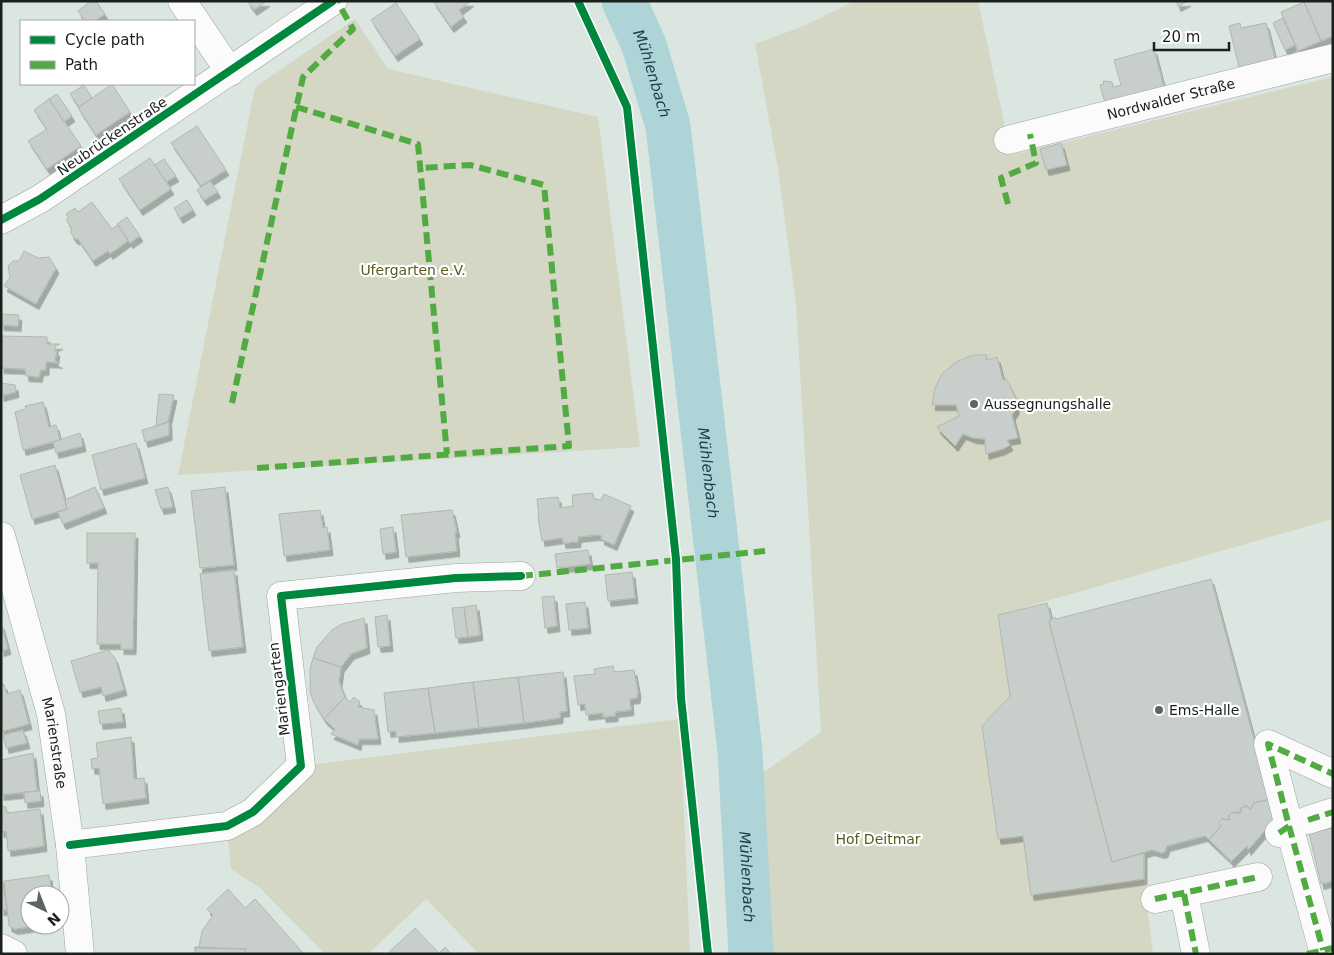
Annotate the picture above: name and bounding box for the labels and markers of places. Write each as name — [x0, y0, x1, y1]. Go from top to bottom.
place label: Aussegnungshalle — [984, 396, 1111, 412]
marker: Aussegnungshalle — [968, 398, 980, 410]
place label: Ems-Halle — [1169, 702, 1239, 718]
marker: Ems-Halle — [1153, 704, 1165, 716]

